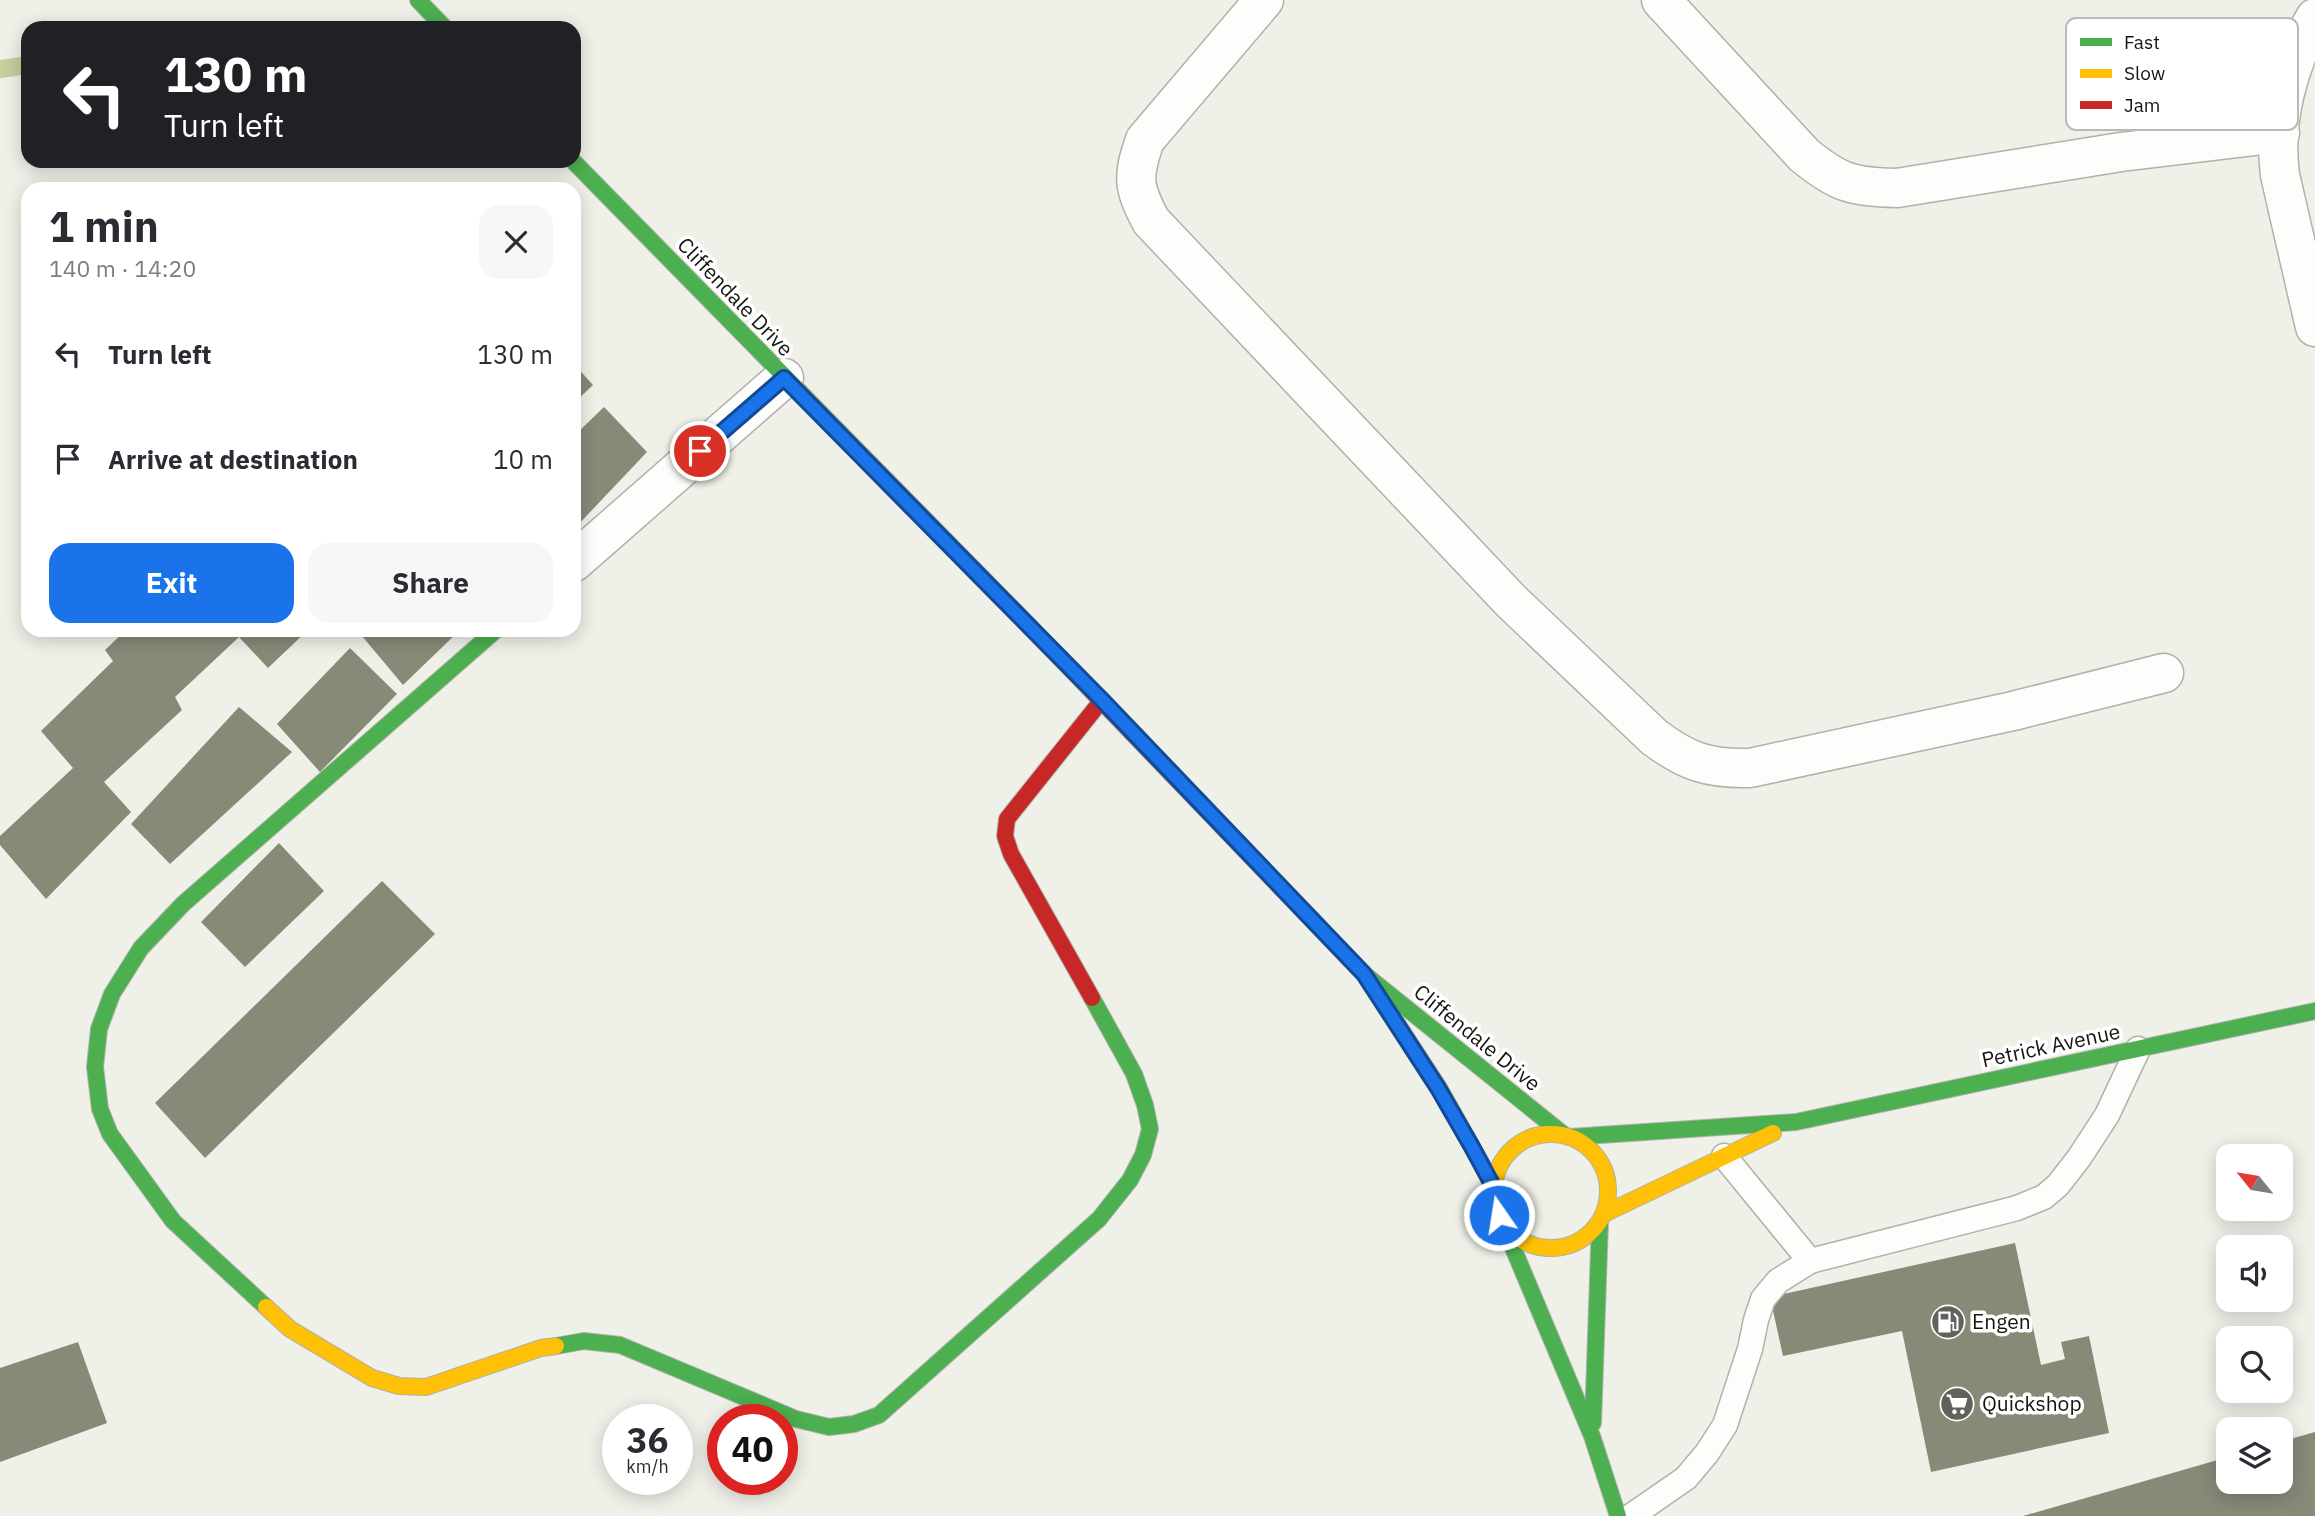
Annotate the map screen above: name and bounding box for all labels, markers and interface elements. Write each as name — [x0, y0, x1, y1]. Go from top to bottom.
legend — [2066, 18, 2298, 130]
text: Fast — [2124, 30, 2160, 54]
text: 130 m — [164, 42, 308, 105]
icon: left — [49, 49, 140, 140]
text: Slow — [2124, 61, 2165, 85]
text: Jam — [2124, 93, 2160, 117]
text: Turn left — [164, 104, 284, 146]
text: 1 min — [49, 199, 159, 254]
button: close — [479, 205, 553, 279]
street label: Cliffendale Drive — [672, 231, 800, 362]
text: 140 m · 14:20 — [49, 253, 196, 283]
icon: left — [49, 335, 87, 373]
text: Turn left — [108, 337, 211, 371]
text: 130 m — [477, 337, 553, 371]
pin — [670, 421, 730, 481]
icon: arrive — [681, 432, 719, 470]
icon: arrive — [49, 440, 87, 478]
text: Arrive at destination — [108, 442, 358, 476]
text: 10 m — [493, 442, 553, 476]
button: Exit — [49, 543, 294, 623]
button: Share — [308, 543, 553, 623]
street label: Cliffendale Drive — [1408, 977, 1547, 1097]
street label: Petrick Avenue — [1979, 1017, 2123, 1073]
north arrow — [2216, 1144, 2292, 1222]
map controls — [2216, 1144, 2293, 1494]
position arrow — [1462, 1178, 1536, 1252]
button: sound — [2216, 1235, 2293, 1312]
fuel station icon: Engen — [1929, 1303, 1967, 1341]
place label: Engen — [1972, 1307, 2031, 1335]
button: search — [2216, 1326, 2293, 1403]
supermarket icon: Quickshop — [1938, 1385, 1976, 1423]
place label: Quickshop — [1982, 1389, 2082, 1417]
speed limit sign: 40 — [707, 1404, 798, 1495]
text: 36 — [626, 1417, 669, 1463]
button: layers — [2216, 1417, 2293, 1494]
text: km/h — [626, 1455, 669, 1478]

